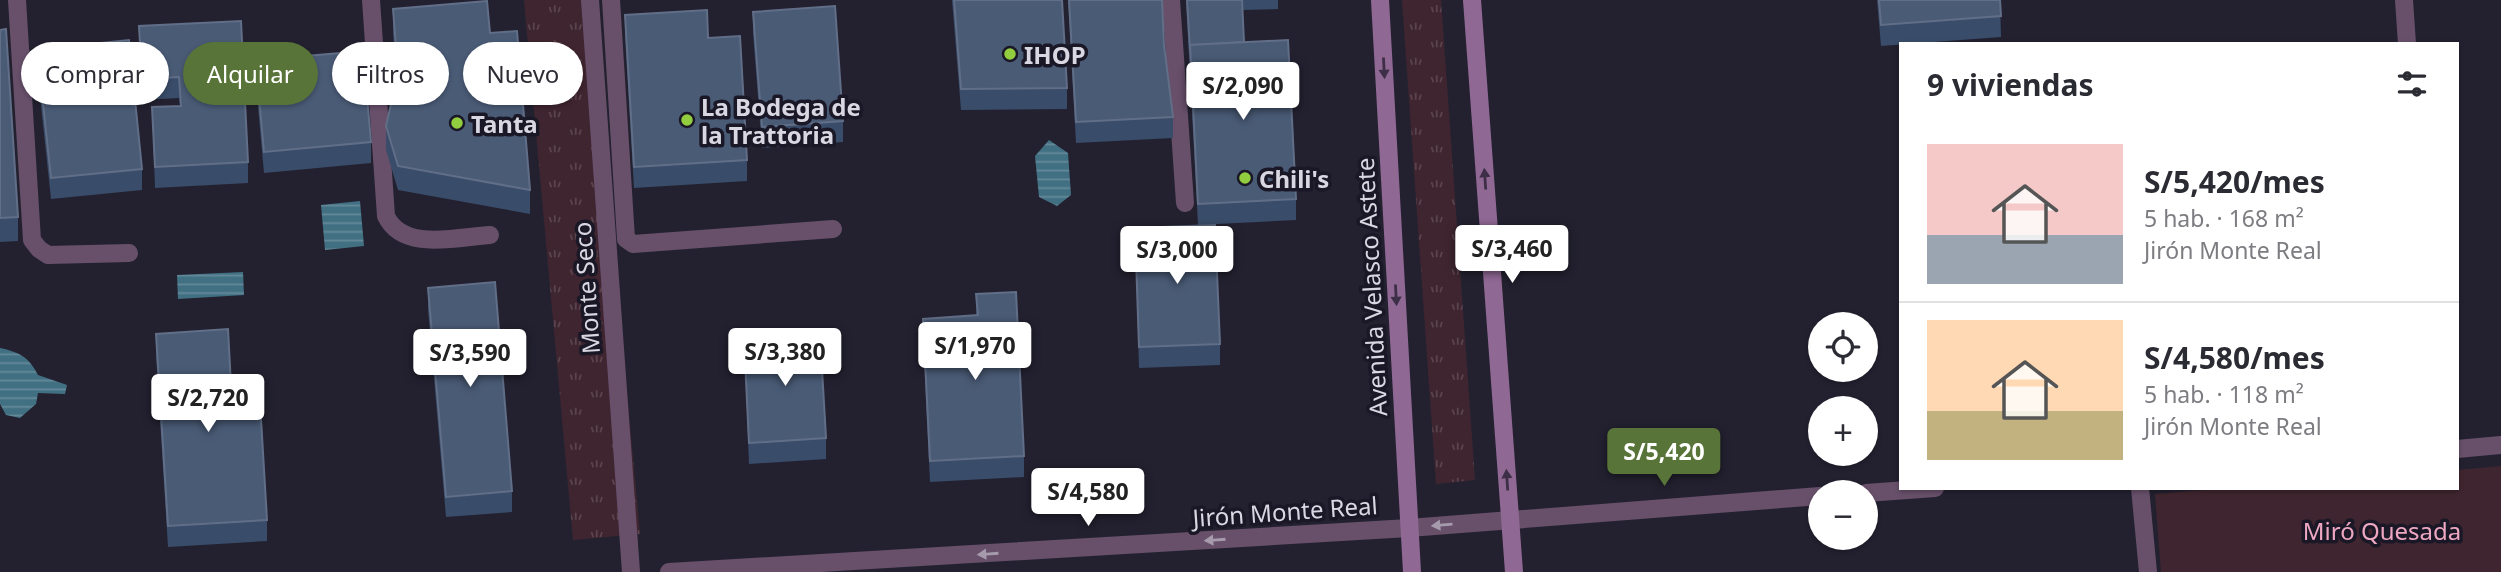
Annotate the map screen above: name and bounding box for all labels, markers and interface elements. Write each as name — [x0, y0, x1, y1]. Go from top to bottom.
place label: IHOP — [1024, 38, 1086, 71]
chip: Comprar — [21, 42, 169, 105]
chip: Alquilar — [183, 42, 318, 105]
chip: Filtros — [332, 42, 449, 105]
chip: Nuevo — [463, 42, 583, 105]
marker: IHOP — [1002, 46, 1018, 62]
one-way arrow — [1379, 57, 1390, 79]
pin: S/2,090 — [1178, 62, 1308, 122]
text: 9 viviendas — [1927, 64, 2094, 105]
icon: filters — [2393, 65, 2431, 103]
text: S/2,090 — [1202, 69, 1284, 101]
place label: La Bodega de la Trattoria — [701, 90, 861, 151]
place label: Tanta — [471, 107, 538, 140]
marker: La Bodega de la Trattoria — [679, 112, 695, 128]
marker: Tanta — [449, 115, 465, 131]
street label: Avenida Velasco Astete — [1348, 157, 1394, 417]
text: S/5,420/mes — [2144, 161, 2325, 202]
place label: Chili's — [1259, 162, 1329, 195]
one-way arrow — [1479, 168, 1490, 190]
marker: Chili's — [1237, 170, 1253, 186]
icon: home — [1983, 172, 2067, 256]
text: 5 hab. · 168 m² — [2144, 202, 2304, 234]
street label: Monte Seco — [565, 221, 607, 355]
pin: S/3,000 — [1112, 226, 1242, 286]
pin: S/3,460 — [1447, 226, 1577, 285]
text: S/3,460 — [1471, 232, 1553, 264]
text: S/3,000 — [1136, 233, 1218, 265]
text: Jirón Monte Real — [2144, 234, 2322, 266]
one-way arrow — [1391, 285, 1402, 307]
map controls — [1808, 312, 1878, 550]
button: locate — [1808, 312, 1878, 382]
pin: S/1,970 — [910, 322, 1040, 382]
pin: S/3,380 — [720, 328, 850, 388]
text: S/1,970 — [934, 329, 1016, 361]
pin: S/3,590 — [405, 330, 535, 389]
text: S/3,380 — [744, 335, 826, 367]
text: S/3,590 — [429, 336, 511, 368]
text: S/4,580/mes — [2144, 337, 2325, 378]
icon: home — [1983, 348, 2067, 432]
pin: S/2,720 — [143, 374, 273, 434]
text: 5 hab. · 118 m² — [2144, 378, 2304, 410]
text: S/2,720 — [167, 381, 249, 413]
button: + — [1808, 396, 1878, 466]
text: Jirón Monte Real — [2144, 410, 2322, 442]
pin: S/5,420 — [1599, 428, 1729, 488]
text: S/5,420 — [1623, 435, 1705, 467]
pin: S/4,580 — [1023, 468, 1153, 528]
one-way arrow — [1501, 468, 1512, 490]
text: S/4,580 — [1047, 475, 1129, 507]
button: − — [1808, 480, 1878, 550]
street label: Jirón Monte Real — [1189, 488, 1379, 534]
park label: Miró Quesada — [2303, 514, 2461, 547]
one-way arrow — [1431, 519, 1453, 530]
one-way arrow — [1204, 534, 1226, 545]
one-way arrow — [977, 548, 999, 559]

